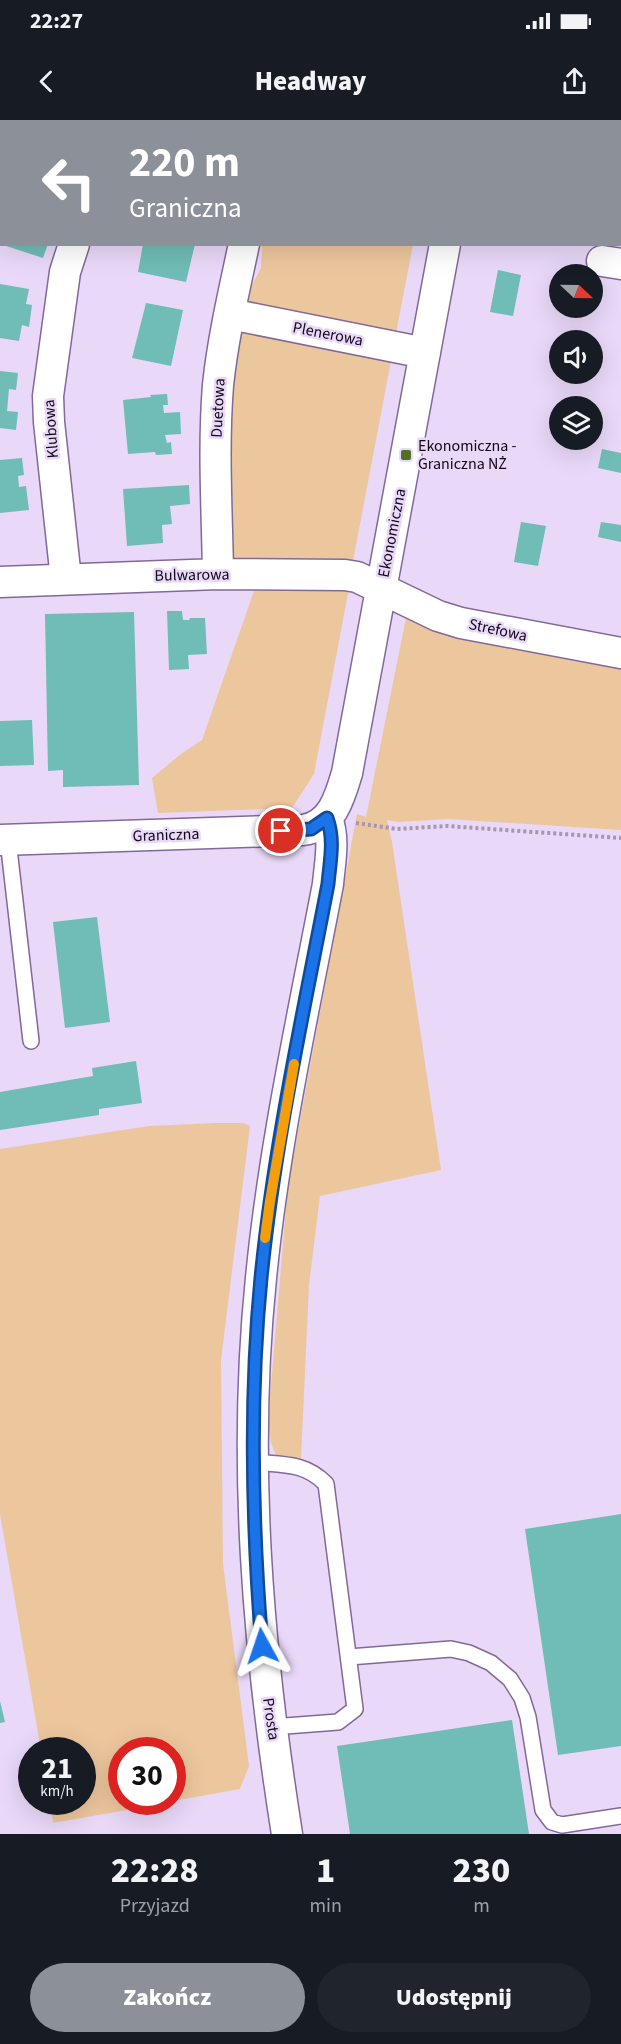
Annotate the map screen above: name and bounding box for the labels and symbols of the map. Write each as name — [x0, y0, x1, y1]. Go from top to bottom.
north arrow — [549, 264, 603, 318]
street label: Plenerowa — [291, 316, 365, 352]
street label: Duetowa — [205, 378, 231, 438]
street label: Klubowa — [38, 399, 64, 459]
place label: Ekonomiczna - Graniczna NŻ — [418, 435, 516, 475]
marker: Ekonomiczna - Graniczna NŻ — [399, 448, 413, 462]
street label: Ekonomiczna — [373, 487, 411, 579]
street label: Bulwarowa — [154, 563, 230, 587]
street label: Strefowa — [467, 613, 529, 647]
pin — [255, 805, 306, 856]
street label: Graniczna — [132, 823, 200, 847]
position arrow — [230, 1614, 294, 1678]
street label: Prosta — [257, 1696, 285, 1742]
speed limit sign: 30 — [108, 1737, 186, 1815]

